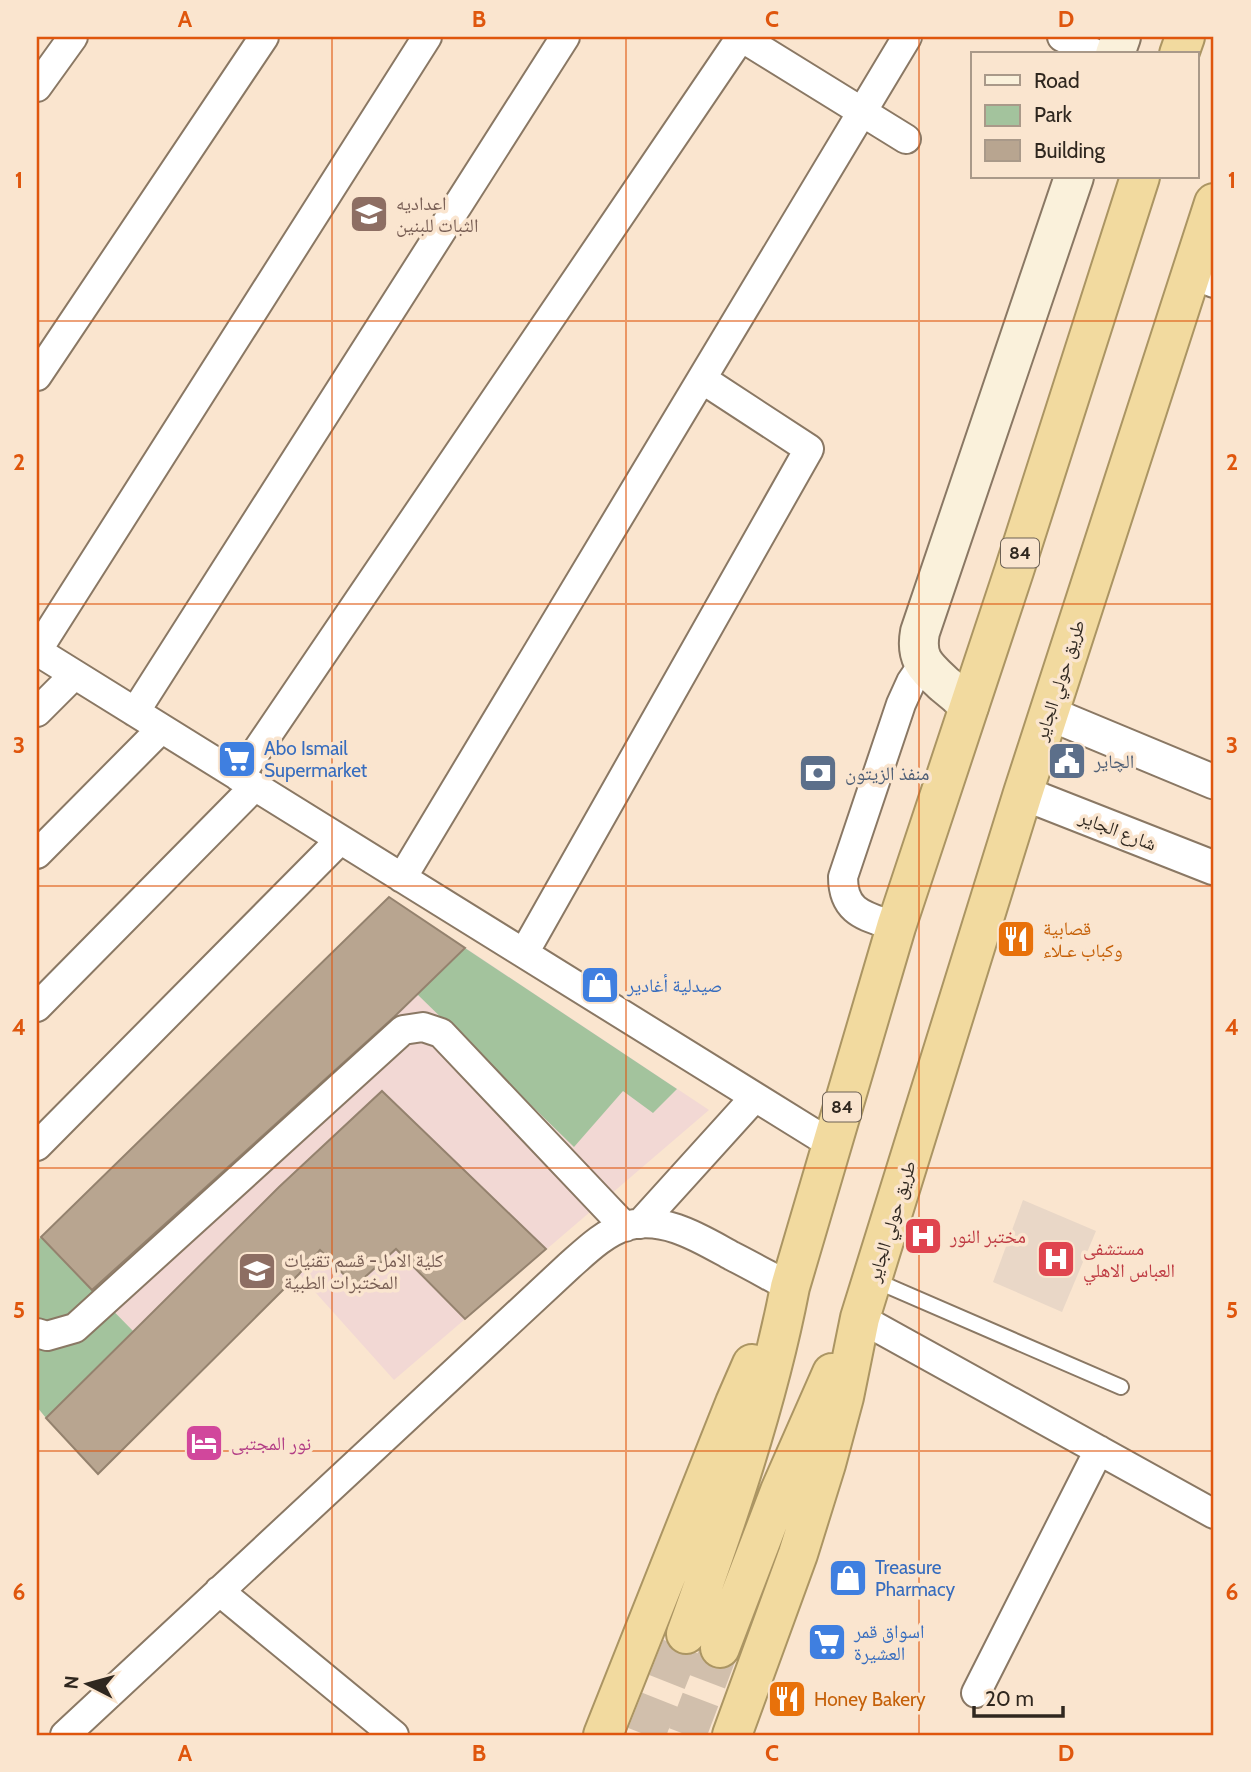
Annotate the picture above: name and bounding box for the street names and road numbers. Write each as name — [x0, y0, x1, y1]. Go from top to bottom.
road number: 84 — [1001, 538, 1039, 568]
street label: طريق حولي الجاير — [1029, 617, 1093, 746]
street label: شارع الجاير — [1075, 805, 1160, 856]
road number: 84 — [823, 1092, 861, 1122]
street label: طريق حولي الجاير — [862, 1158, 925, 1287]

